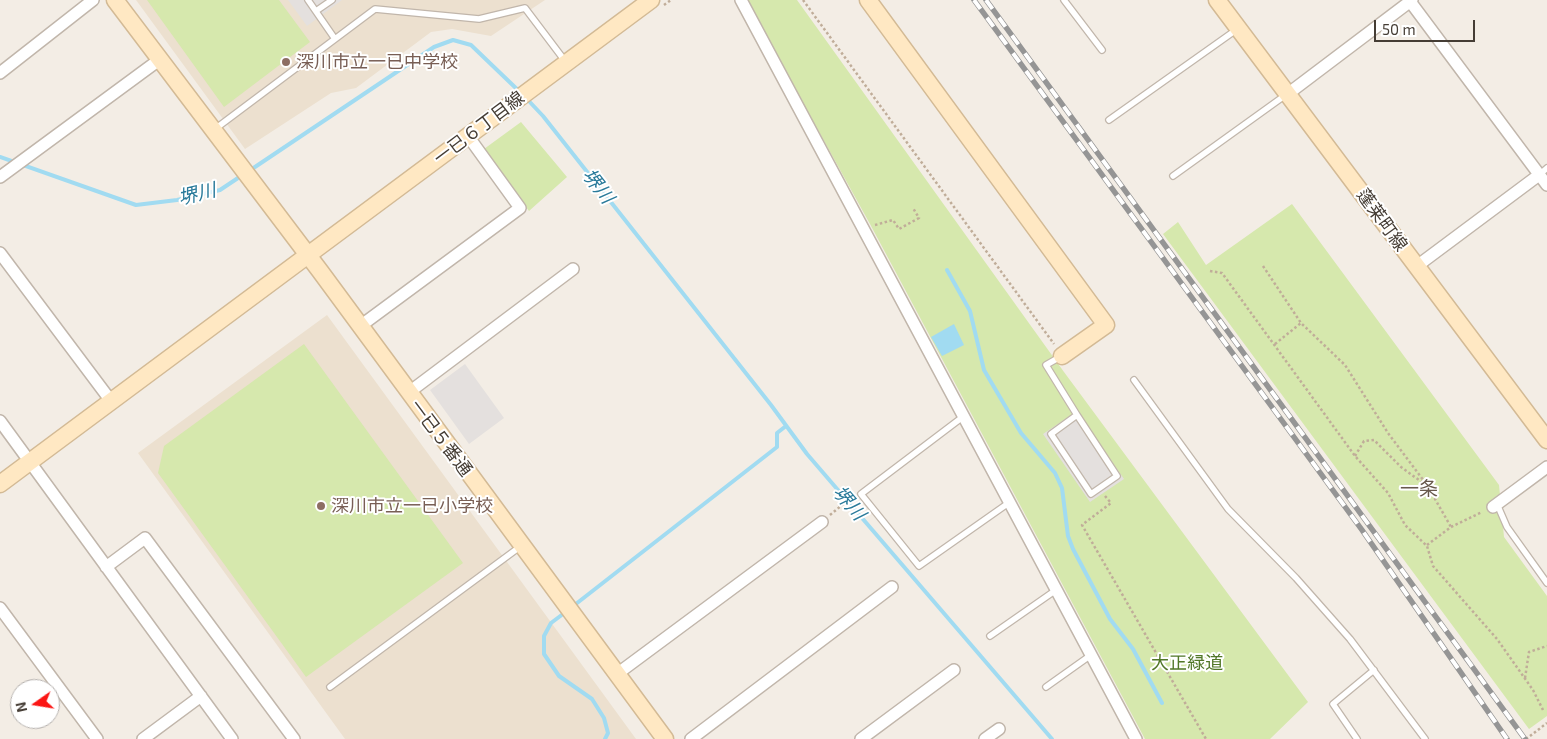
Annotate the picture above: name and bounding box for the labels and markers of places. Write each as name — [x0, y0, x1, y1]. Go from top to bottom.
place label: 深川市立一已中学校 — [296, 51, 458, 73]
marker: 深川市立一已中学校 — [280, 56, 292, 68]
place label: 深川市立一已小学校 — [331, 495, 493, 517]
marker: 深川市立一已小学校 — [315, 500, 327, 512]

